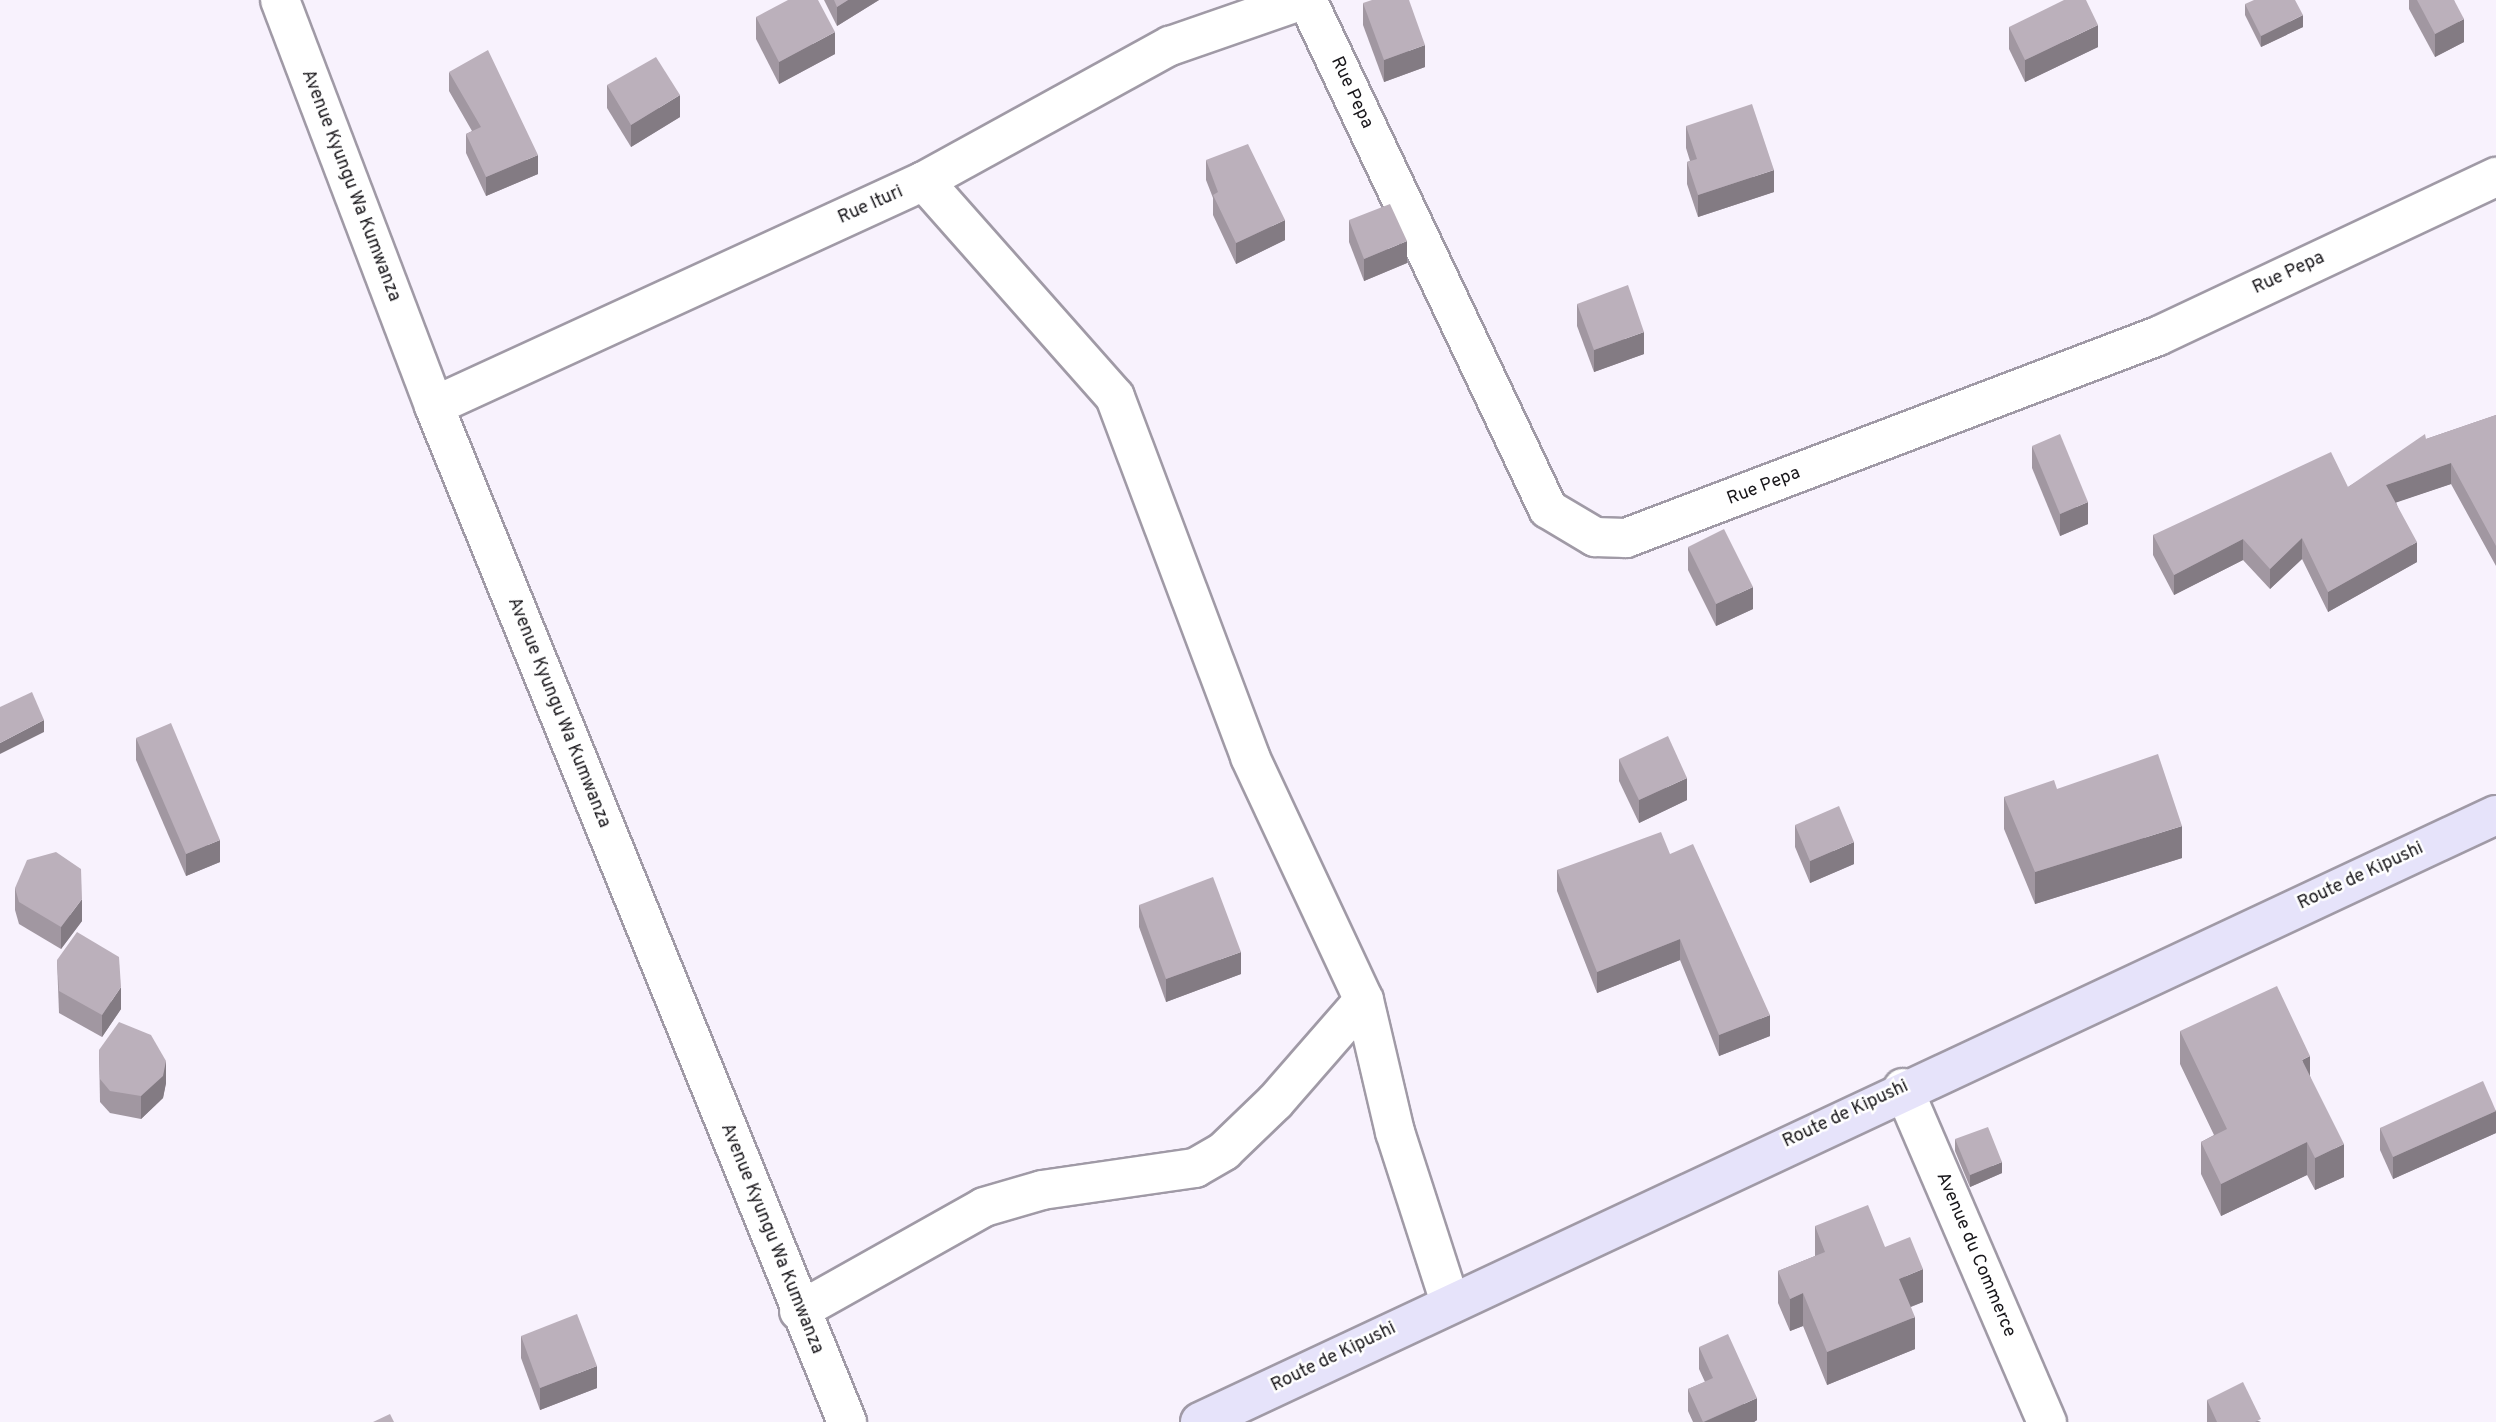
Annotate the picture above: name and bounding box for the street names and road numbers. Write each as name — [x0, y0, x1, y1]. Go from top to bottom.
street label: Rue Pepa — [1325, 54, 1377, 132]
street label: Avenue Kyungu Wa Kumwanza — [296, 67, 404, 305]
street label: Rue Ituri — [835, 182, 907, 230]
street label: Rue Pepa — [2250, 248, 2328, 300]
street label: Rue Pepa — [1724, 463, 1804, 511]
street label: Avenue Kyungu Wa Kumwanza — [502, 595, 614, 831]
street label: Route de Kipushi — [2295, 838, 2427, 916]
street label: Route de Kipushi — [1780, 1076, 1912, 1154]
street label: Avenue Kyungu Wa Kumwanza — [715, 1121, 827, 1357]
street label: Avenue du Commerce — [1931, 1169, 2019, 1341]
street label: Route de Kipushi — [1268, 1318, 1400, 1398]

